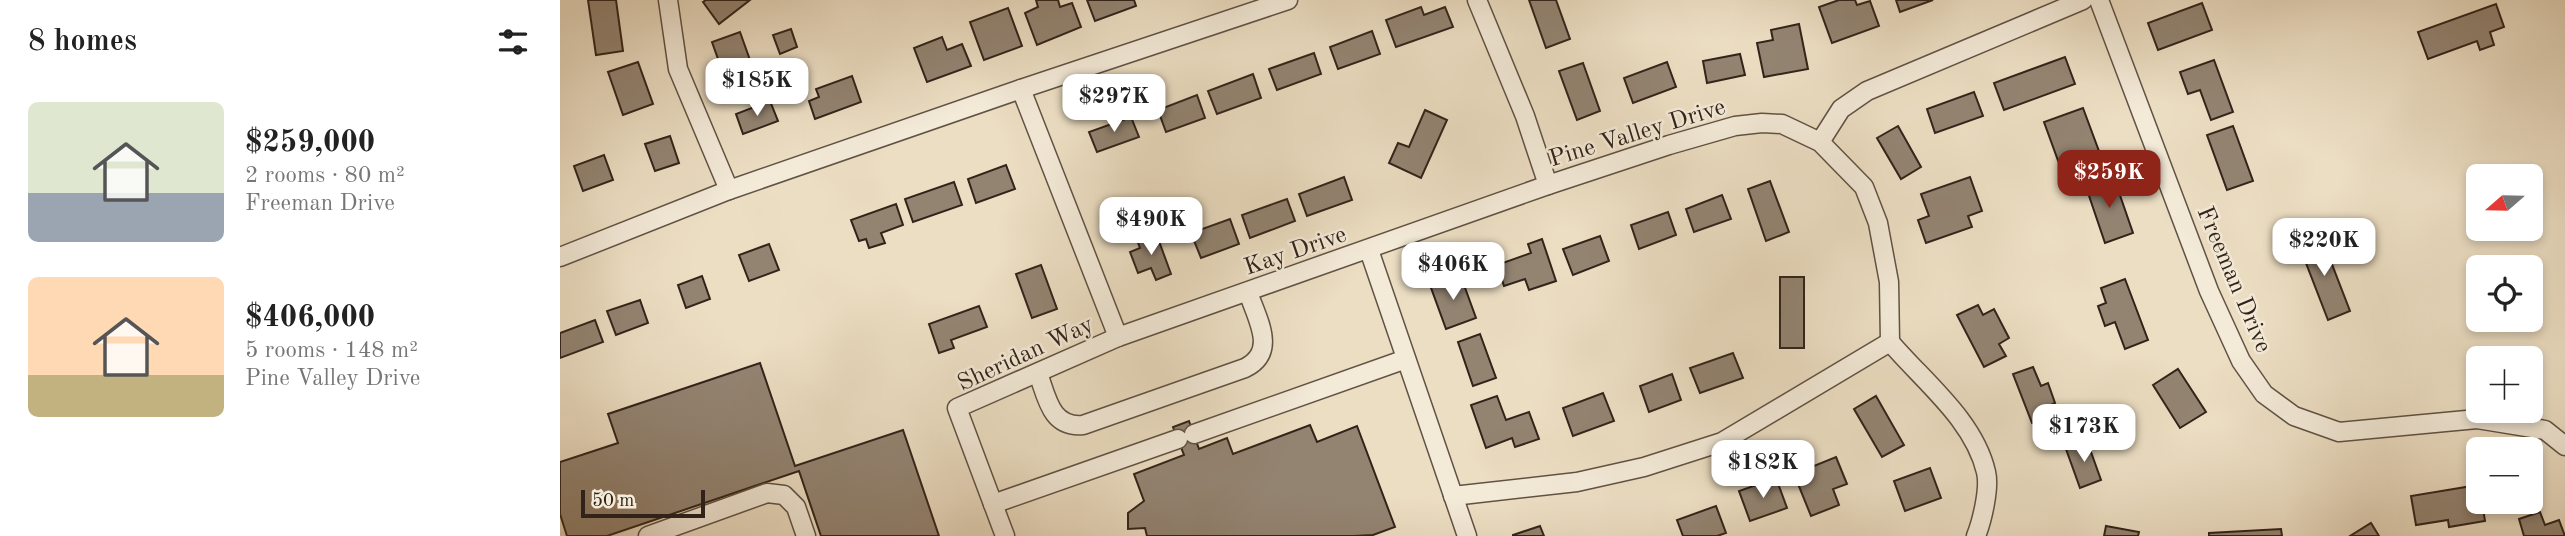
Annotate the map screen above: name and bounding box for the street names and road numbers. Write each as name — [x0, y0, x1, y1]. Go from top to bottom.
street label: Pine Valley Drive — [1547, 96, 1729, 172]
street label: Freeman Drive — [2192, 203, 2275, 356]
street label: Kay Drive — [1241, 223, 1350, 281]
street label: Sheridan Way — [954, 313, 1098, 397]

